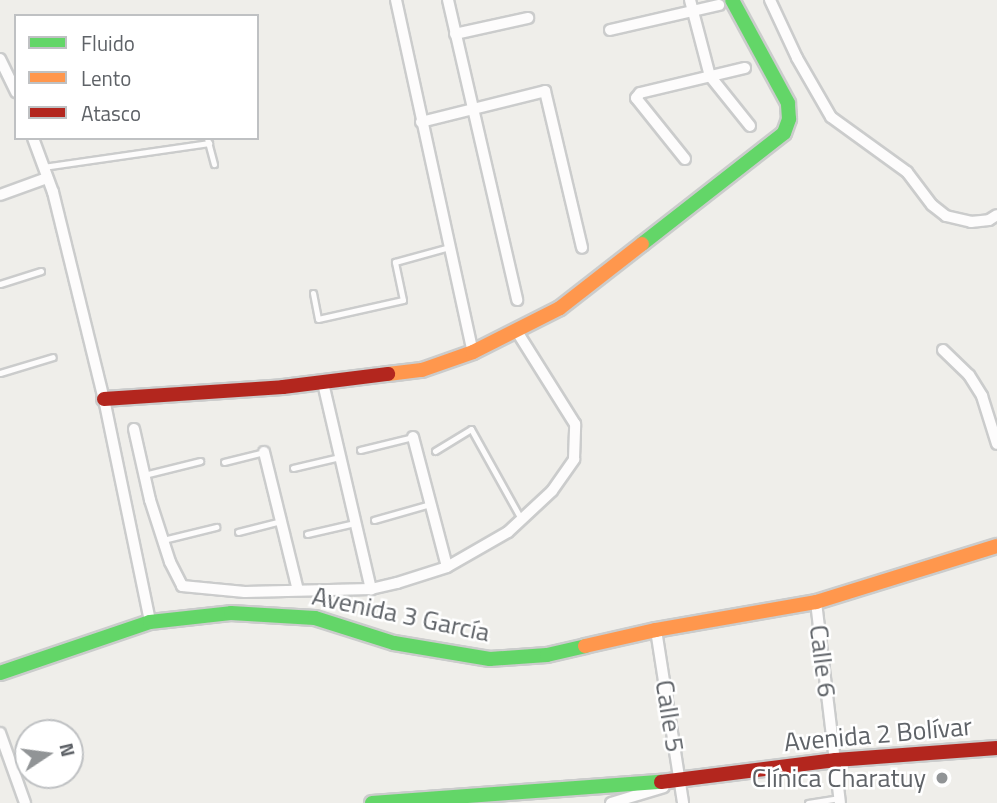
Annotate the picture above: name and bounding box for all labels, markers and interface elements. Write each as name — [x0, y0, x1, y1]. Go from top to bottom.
legend — [14, 14, 259, 140]
text: Fluido — [81, 27, 135, 59]
text: Lento — [81, 62, 131, 94]
text: Atasco — [81, 97, 141, 129]
street label: Avenida 3 García — [309, 580, 493, 648]
street label: Calle 6 — [803, 623, 843, 699]
street label: Calle 5 — [649, 678, 691, 754]
street label: Avenida 2 Bolívar — [783, 710, 973, 758]
north arrow — [14, 719, 84, 789]
text: N — [52, 740, 84, 759]
place label: Clínica Charatuy — [752, 762, 926, 794]
marker: Clínica Charatuy — [932, 768, 952, 788]

